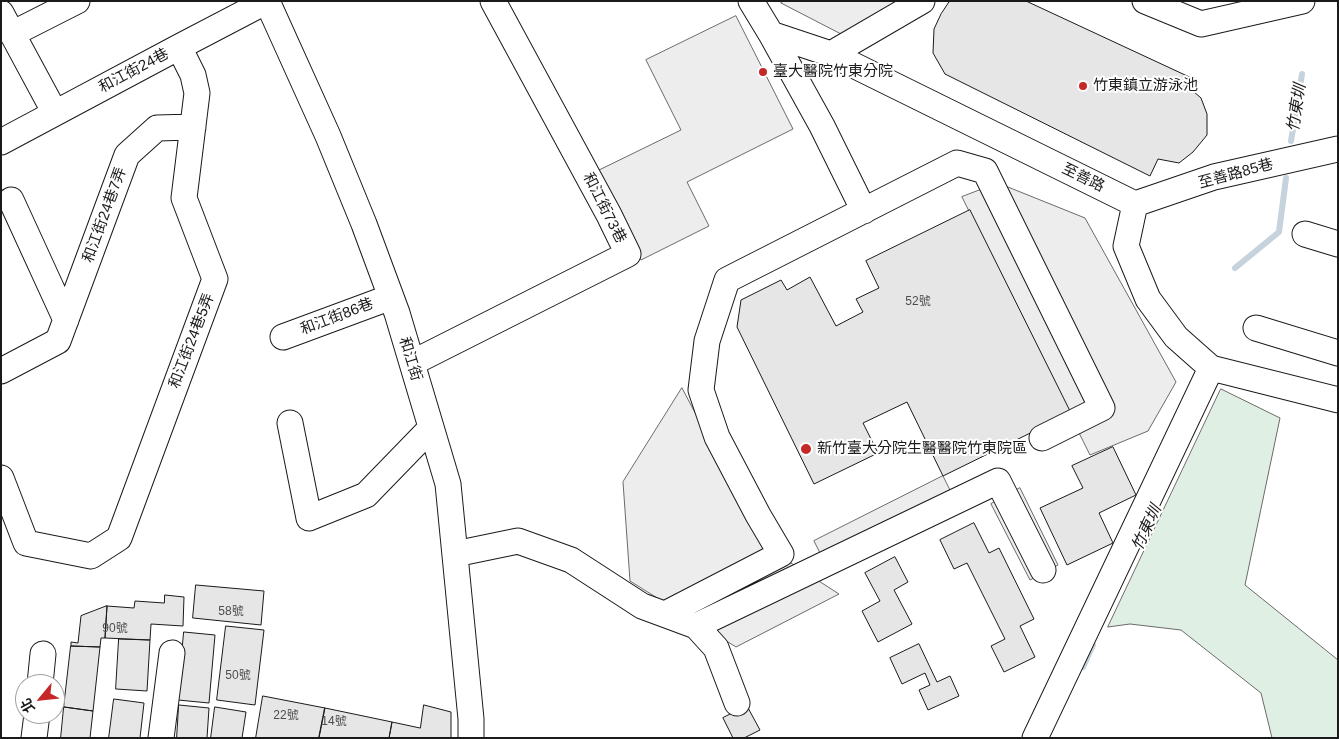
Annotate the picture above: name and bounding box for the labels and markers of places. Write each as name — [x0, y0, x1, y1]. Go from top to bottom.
place label: 臺大醫院竹東分院 — [773, 63, 893, 81]
marker: 臺大醫院竹東分院 — [757, 66, 769, 78]
place label: 竹東鎮立游泳池 — [1093, 77, 1198, 95]
marker: 竹東鎮立游泳池 — [1077, 80, 1089, 92]
place label: 新竹臺大分院生醫醫院竹東院區 — [817, 440, 1027, 458]
marker: 新竹臺大分院生醫醫院竹東院區 — [799, 442, 813, 456]

